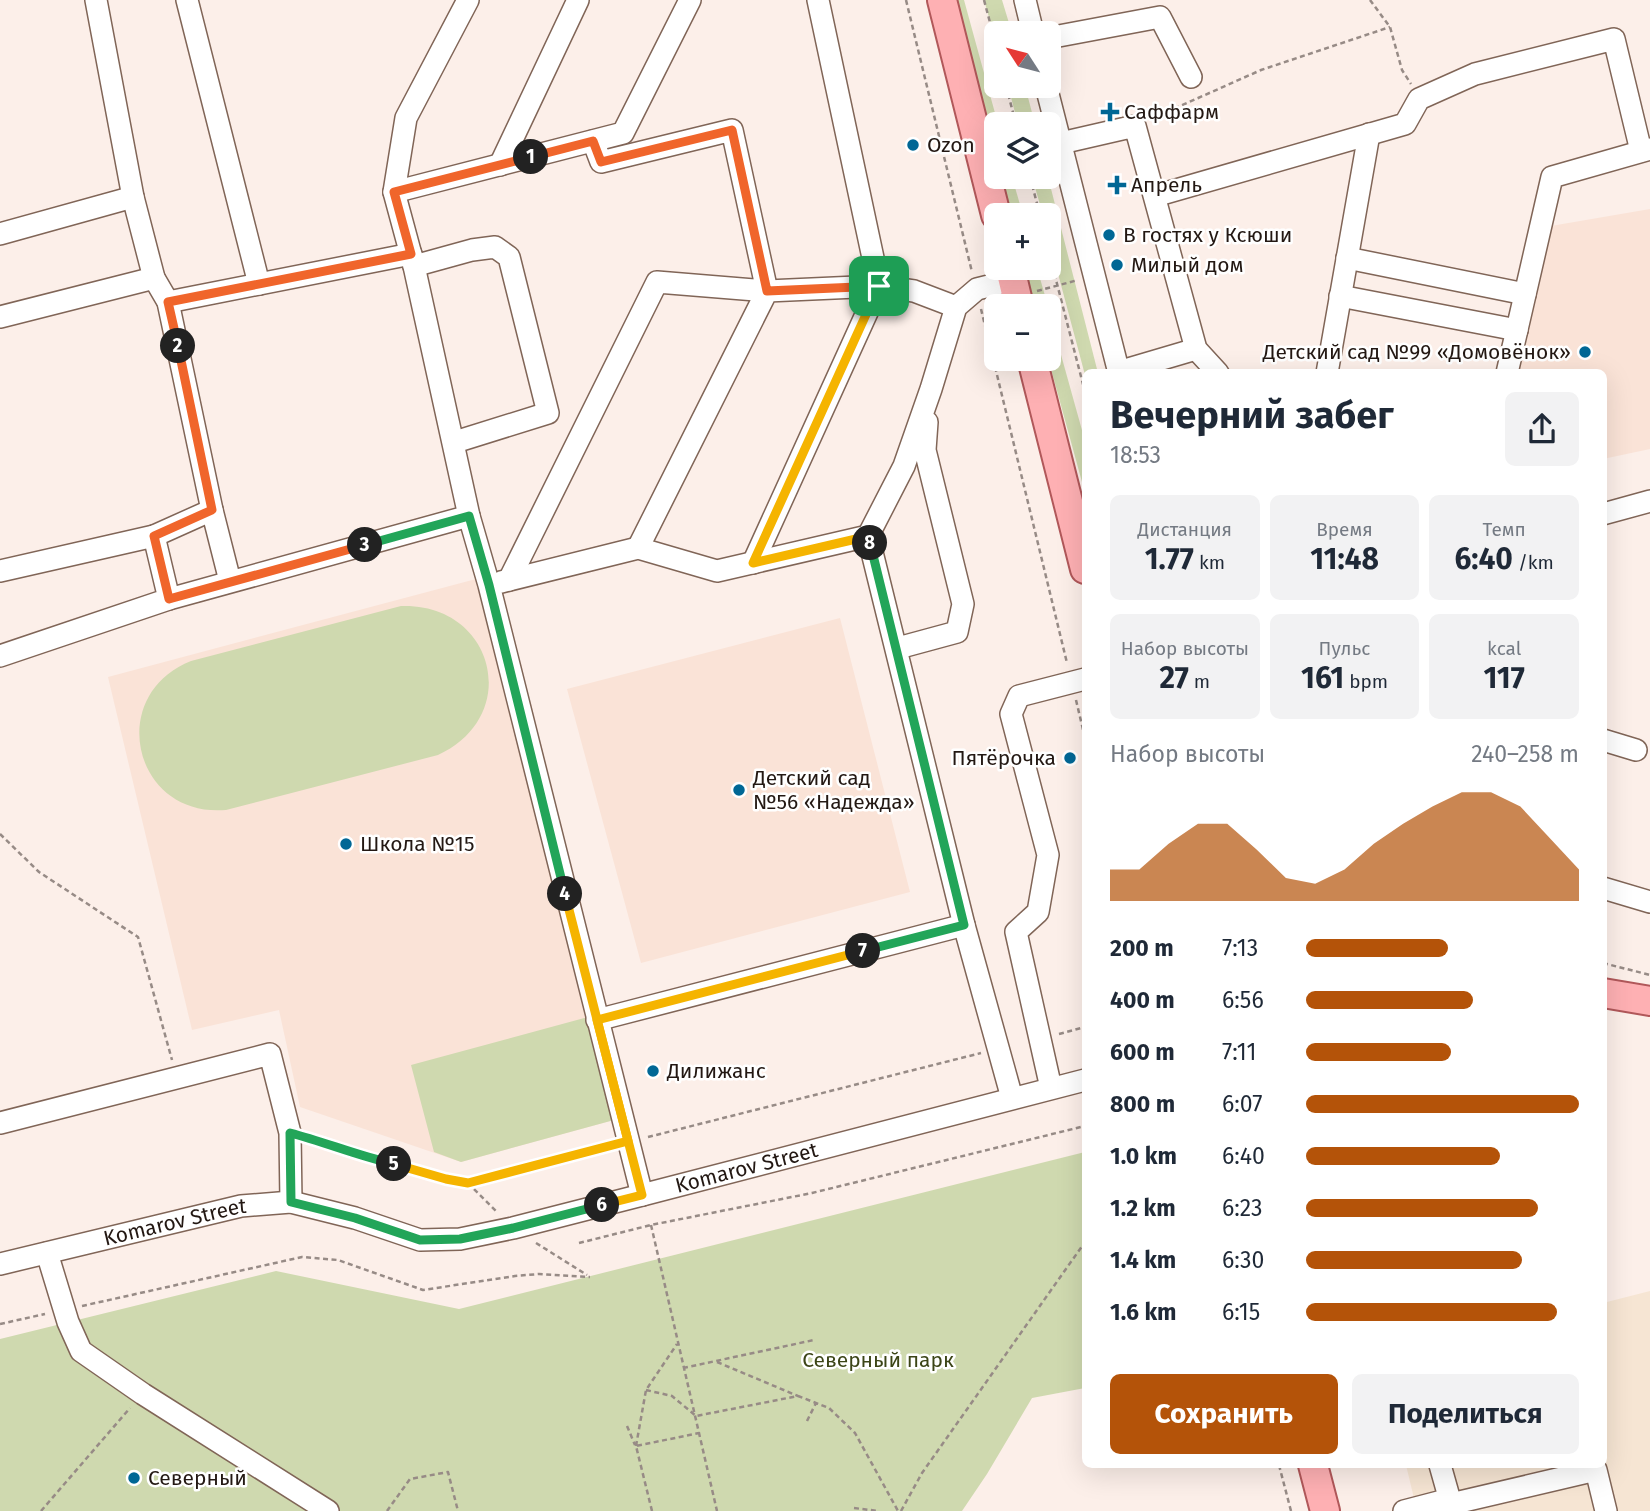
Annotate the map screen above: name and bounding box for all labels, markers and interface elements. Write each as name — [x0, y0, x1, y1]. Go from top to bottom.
north arrow — [984, 21, 1060, 98]
map controls — [984, 21, 1061, 371]
place label: Саффарм — [1124, 99, 1219, 125]
marker: Саффарм — [1102, 104, 1118, 120]
button: layers — [984, 112, 1061, 189]
place label: Ozon — [927, 132, 975, 158]
marker: Ozon — [905, 137, 921, 153]
pin: 1 — [514, 140, 548, 174]
text: 1 — [526, 145, 535, 168]
place label: Апрель — [1131, 172, 1202, 198]
marker: Апрель — [1109, 177, 1125, 193]
button: + — [984, 203, 1061, 280]
place label: В гостях у Ксюши — [1123, 222, 1292, 248]
marker: В гостях у Ксюши — [1101, 227, 1117, 243]
place label: Милый дом — [1131, 252, 1244, 278]
pin — [849, 256, 909, 316]
marker: Милый дом — [1109, 257, 1125, 273]
icon: arrive — [860, 267, 898, 305]
button: − — [984, 294, 1061, 371]
pin: 2 — [160, 328, 196, 364]
text: 2 — [173, 334, 182, 357]
place label: Детский сад №99 «Домовёнок» — [1262, 339, 1571, 365]
marker: Детский сад №99 «Домовёнок» — [1577, 344, 1593, 360]
text: Вечерний забег — [1110, 392, 1394, 438]
button: share — [1505, 392, 1579, 466]
text: 18:53 — [1110, 441, 1161, 469]
text: Дистанция — [1138, 518, 1232, 541]
text: Время — [1316, 518, 1373, 541]
text: Темп — [1483, 518, 1526, 541]
pin: 8 — [852, 526, 888, 560]
pin: 3 — [348, 528, 382, 562]
text: 8 — [864, 531, 875, 554]
text: 3 — [360, 533, 369, 556]
text: 1.77 — [1145, 541, 1194, 577]
text: 11:48 — [1310, 541, 1379, 577]
text: 6:40 — [1454, 541, 1513, 577]
text: km — [1194, 551, 1225, 574]
text: /km — [1513, 551, 1554, 574]
text: Набор высоты — [1121, 637, 1249, 660]
text: Пульс — [1319, 637, 1370, 660]
text: kcal — [1487, 637, 1521, 660]
text: 27 — [1160, 660, 1189, 696]
text: 161 — [1301, 660, 1344, 696]
text: 117 — [1483, 660, 1525, 696]
text: m — [1189, 670, 1210, 693]
text: bpm — [1344, 670, 1388, 693]
text: Набор высоты — [1110, 740, 1265, 768]
text: 240–258 m — [1471, 740, 1579, 768]
place label: Пятёрочка — [952, 745, 1056, 771]
marker: Пятёрочка — [1062, 750, 1078, 766]
place label: Детский сад №56 «Надежда» — [752, 765, 915, 815]
marker: Детский сад №56 «Надежда» — [731, 782, 747, 798]
place label: Школа №15 — [360, 831, 474, 857]
marker: Школа №15 — [338, 836, 354, 852]
pin: 4 — [548, 876, 582, 912]
text: 4 — [559, 882, 570, 905]
pin: 7 — [846, 934, 880, 968]
text: 200 m — [1110, 934, 1174, 962]
text: 7:13 — [1222, 934, 1258, 962]
text: 7 — [858, 939, 867, 962]
text: 400 m — [1110, 986, 1175, 1014]
text: 6:56 — [1222, 986, 1264, 1014]
text: 600 m — [1110, 1038, 1175, 1066]
text: 7:11 — [1222, 1038, 1256, 1066]
place label: Дилижанс — [666, 1058, 766, 1084]
marker: Дилижанс — [645, 1063, 661, 1079]
text: 800 m — [1110, 1090, 1175, 1118]
text: 6:07 — [1222, 1090, 1262, 1118]
street label: Komarov Street — [672, 1137, 821, 1199]
text: 1.0 km — [1110, 1142, 1177, 1170]
text: 6:40 — [1222, 1142, 1265, 1170]
pin: 5 — [376, 1146, 412, 1182]
text: 5 — [388, 1152, 399, 1175]
pin: 6 — [584, 1188, 620, 1222]
street label: Komarov Street — [101, 1193, 248, 1252]
text: 6 — [596, 1193, 607, 1216]
text: 1.2 km — [1110, 1194, 1176, 1222]
text: 6:23 — [1222, 1194, 1263, 1222]
text: 1.4 km — [1110, 1246, 1176, 1274]
text: 6:30 — [1222, 1246, 1264, 1274]
text: 1.6 km — [1110, 1298, 1177, 1326]
text: 6:15 — [1222, 1298, 1260, 1326]
park label: Северный парк — [802, 1347, 954, 1373]
button: Сохранить — [1110, 1374, 1338, 1454]
button: Поделиться — [1352, 1374, 1579, 1454]
place label: Северный — [148, 1465, 247, 1491]
marker: Северный — [126, 1470, 142, 1486]

